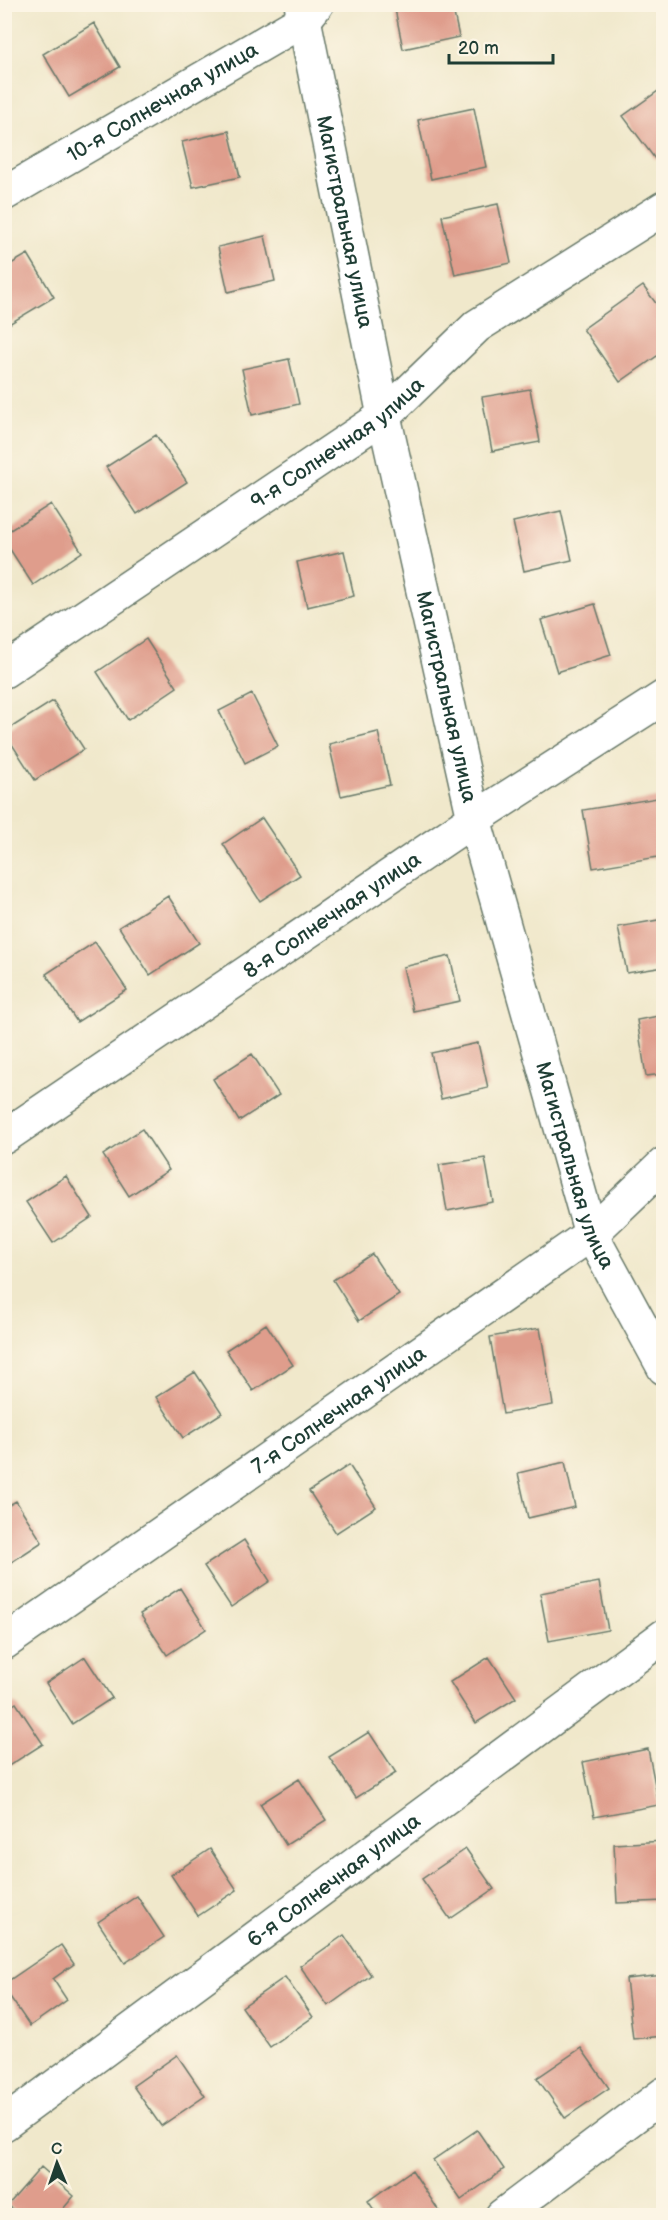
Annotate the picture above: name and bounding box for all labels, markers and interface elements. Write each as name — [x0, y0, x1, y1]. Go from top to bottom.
scale bar — [449, 27, 552, 65]
street label: 10-я Солнечная улица — [62, 36, 263, 167]
text: 20 m — [458, 38, 499, 59]
street label: Магистральная улица — [311, 113, 379, 331]
street label: 9-я Солнечная улица — [246, 371, 429, 514]
street label: Магистральная улица — [411, 588, 483, 806]
street label: 8-я Солнечная улица — [239, 846, 426, 984]
street label: Магистральная улица — [531, 1059, 620, 1274]
street label: 7-я Солнечная улица — [247, 1340, 431, 1479]
street label: 6-я Солнечная улица — [242, 1808, 426, 1952]
north arrow — [27, 2133, 87, 2193]
text: С — [51, 2140, 62, 2159]

